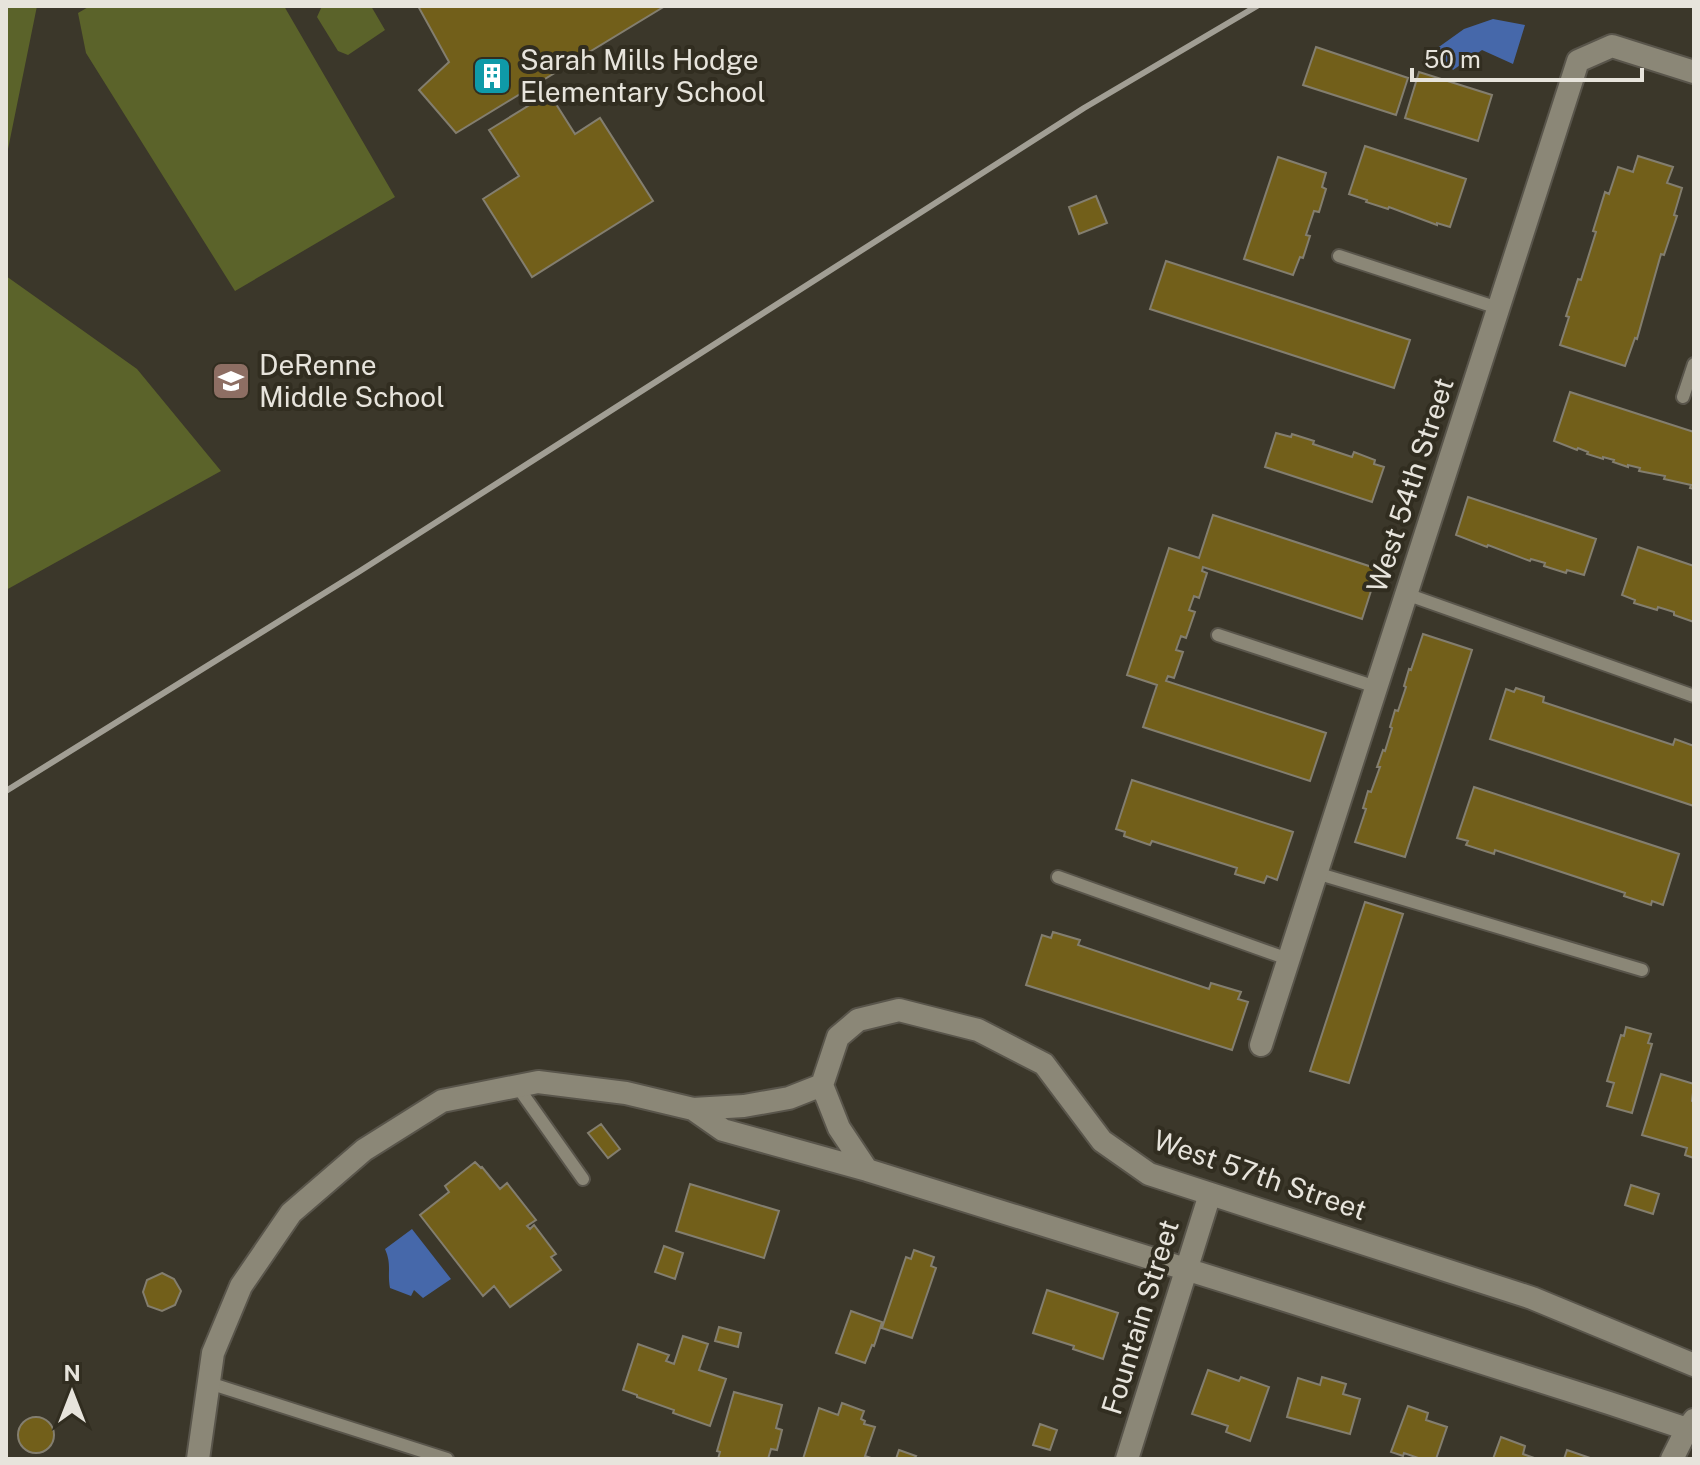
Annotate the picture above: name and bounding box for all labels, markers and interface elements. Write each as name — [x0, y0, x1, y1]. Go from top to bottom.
scale bar — [1412, 32, 1642, 82]
place label: Sarah Mills Hodge Elementary School — [520, 43, 766, 108]
text: 50 m — [1424, 45, 1481, 73]
building icon: Sarah Mills Hodge Elementary School — [471, 55, 513, 97]
place label: DeRenne Middle School — [259, 348, 445, 413]
school or university icon: DeRenne Middle School — [210, 360, 252, 402]
street label: West 54th Street — [1359, 373, 1460, 596]
street label: West 57th Street — [1149, 1123, 1371, 1226]
street label: Fountain Street — [1094, 1215, 1185, 1418]
north arrow — [32, 1353, 112, 1433]
text: N — [63, 1360, 81, 1386]

